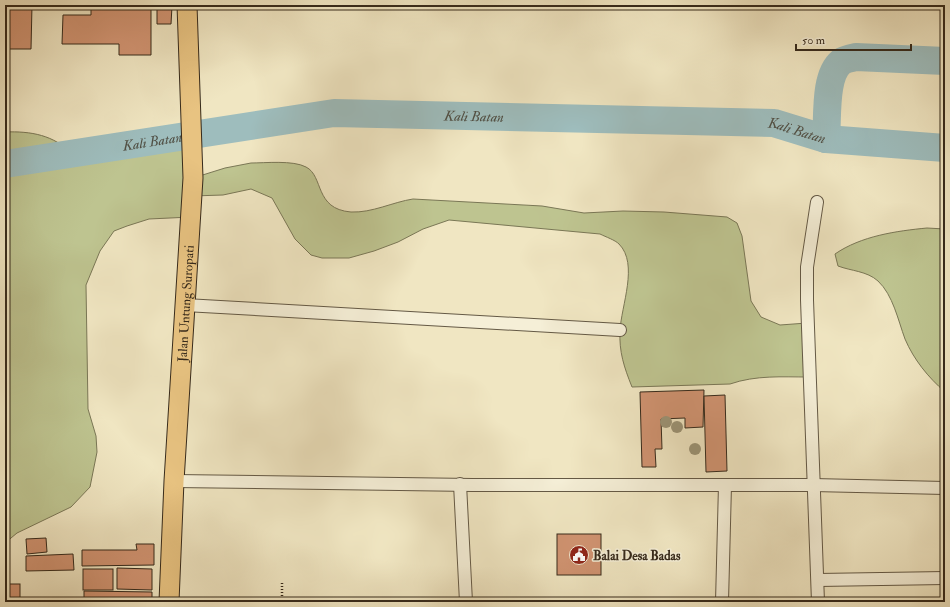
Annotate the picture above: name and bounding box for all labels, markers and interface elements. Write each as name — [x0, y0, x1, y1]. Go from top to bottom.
scale bar — [796, 26, 911, 52]
text: 50 m — [802, 33, 826, 48]
water label: Kali Batan — [443, 107, 504, 126]
water label: Kali Batan — [767, 115, 828, 148]
water label: Kali Batan — [121, 129, 183, 155]
street label: Jalan Untung Suropati — [174, 244, 198, 363]
public building icon: Balai Desa Badas — [568, 544, 590, 566]
place label: Balai Desa Badas — [593, 548, 681, 564]

